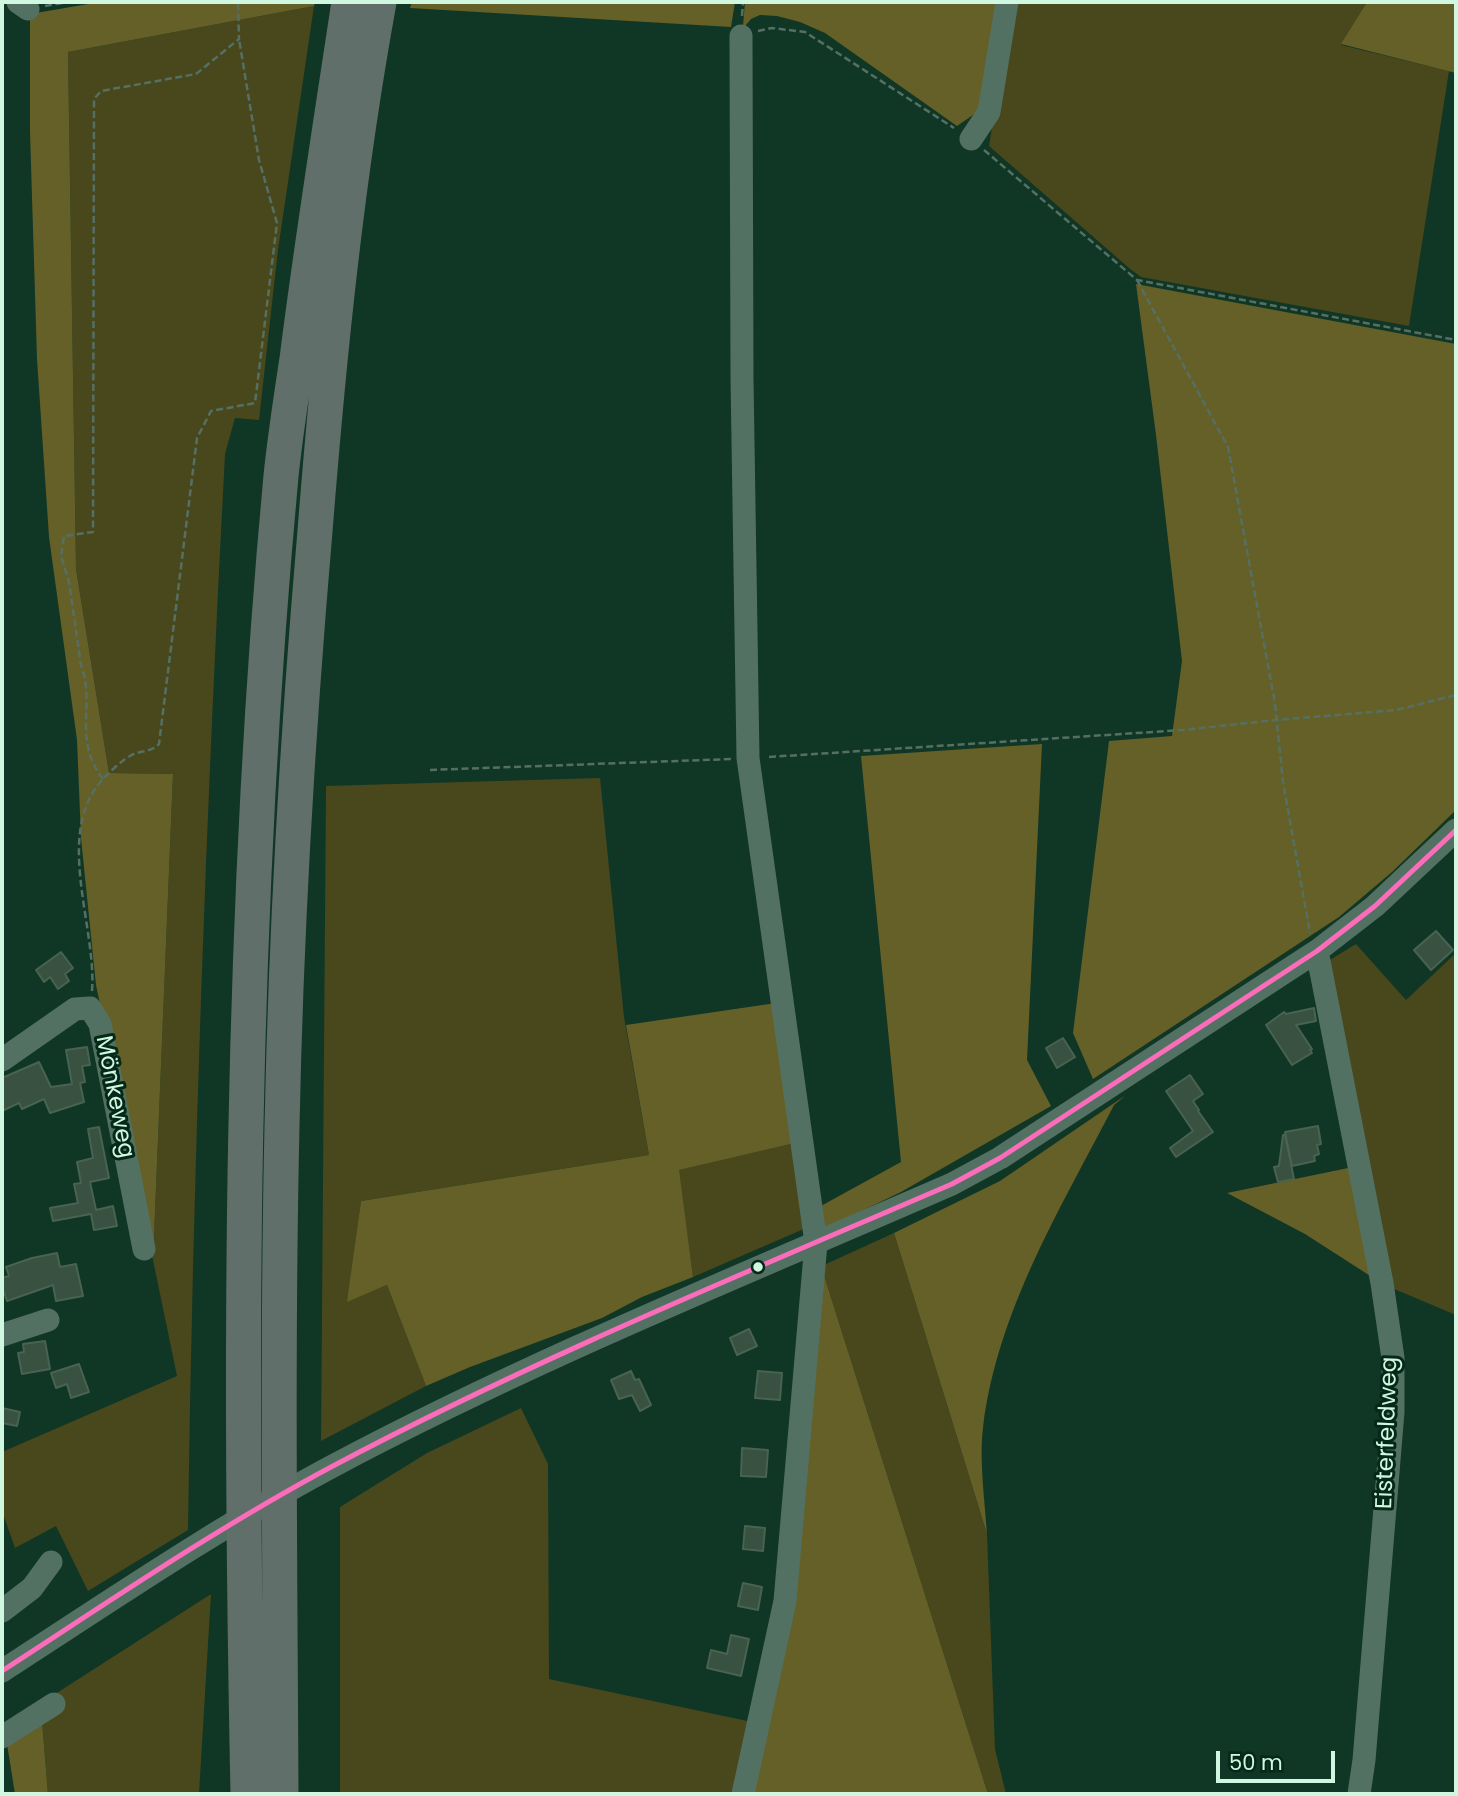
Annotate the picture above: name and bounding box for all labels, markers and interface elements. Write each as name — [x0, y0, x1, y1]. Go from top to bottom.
street label: Mönkeweg — [89, 1033, 139, 1161]
unlabelled marker — [751, 1260, 765, 1274]
street label: Eisterfeldweg — [1372, 1356, 1404, 1510]
scale bar — [1220, 1736, 1339, 1780]
text: 50 m — [1229, 1748, 1283, 1777]

